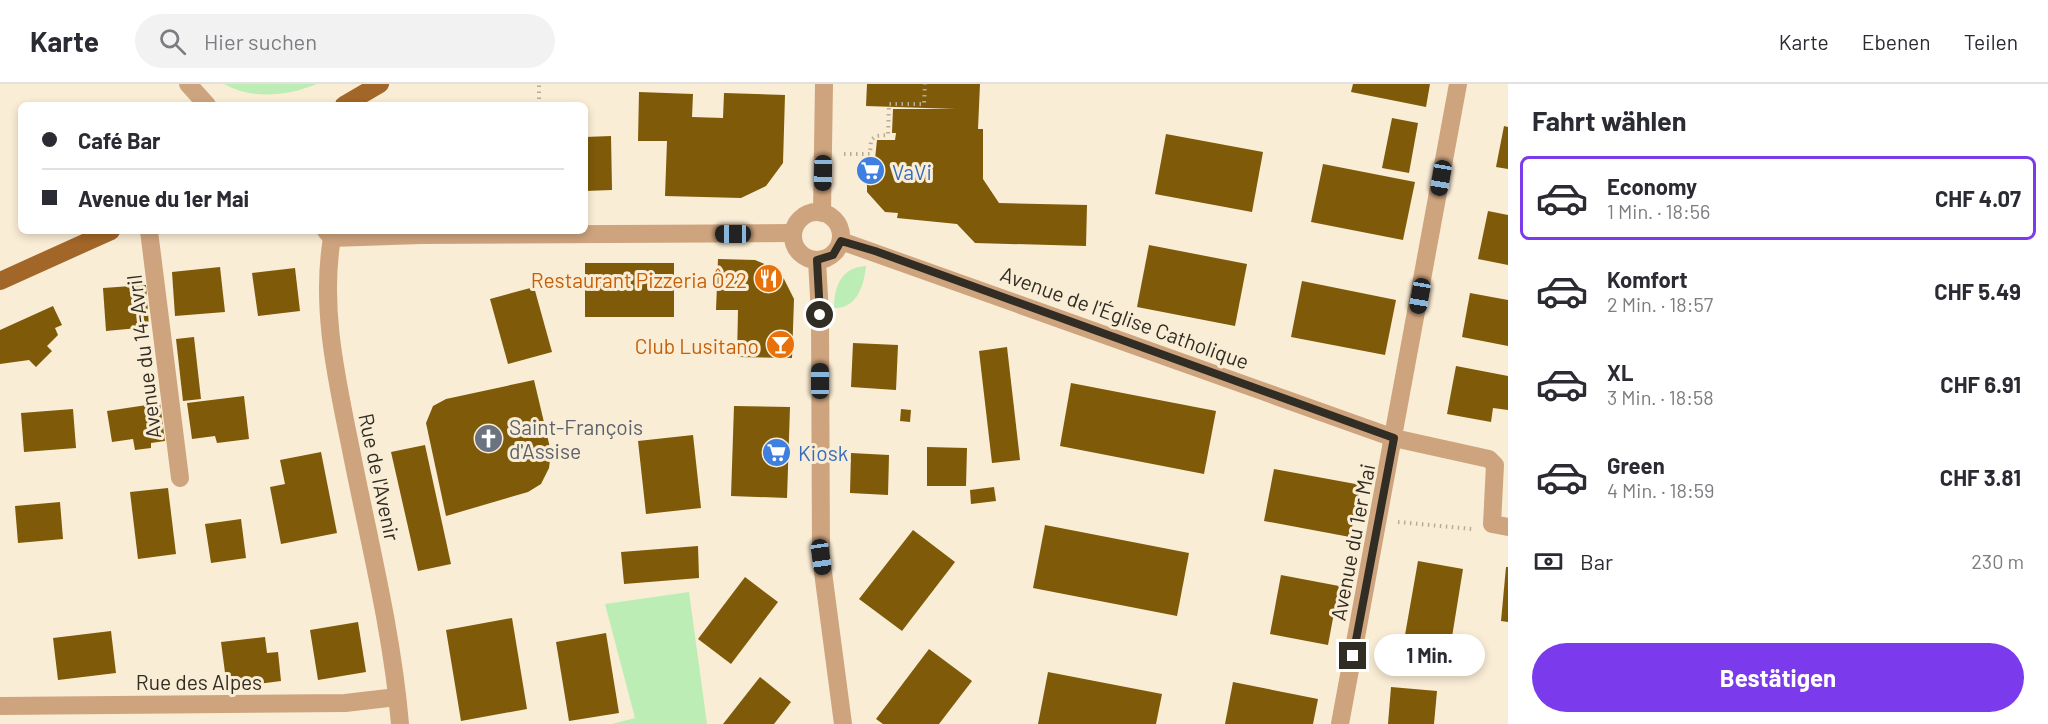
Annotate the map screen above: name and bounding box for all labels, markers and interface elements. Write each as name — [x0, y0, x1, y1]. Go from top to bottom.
search box — [135, 14, 555, 68]
text: Karte — [30, 24, 99, 58]
icon: search — [156, 25, 189, 58]
text: Hier suchen — [204, 28, 317, 54]
text: Karte — [1779, 29, 1829, 54]
text: Ebenen — [1862, 29, 1931, 54]
text: Teilen — [1964, 29, 2018, 54]
text: Fahrt wählen — [1532, 104, 1687, 136]
text: Café Bar — [78, 127, 161, 153]
car — [814, 155, 832, 191]
supermarket icon: VaVi — [855, 155, 887, 187]
place label: VaVi — [892, 159, 932, 184]
car — [1429, 159, 1453, 197]
icon: car — [1535, 171, 1589, 225]
text: Economy — [1607, 173, 1697, 199]
text: Avenue du 1er Mai — [78, 185, 249, 211]
text: CHF 4.07 — [1935, 185, 2021, 211]
text: 1 Min. · 18:56 — [1607, 199, 1710, 223]
car — [715, 225, 751, 243]
street label: Avenue de l'Église Catholique — [997, 260, 1253, 374]
restaurant icon: Restaurant Pizzeria Ô22 — [752, 263, 784, 295]
icon: car — [1535, 264, 1589, 318]
text: Komfort — [1607, 266, 1688, 292]
place label: Restaurant Pizzeria Ô22 — [531, 267, 747, 292]
street label: Avenue du 14-Avril — [121, 274, 165, 440]
car — [1408, 277, 1432, 315]
text: CHF 5.49 — [1934, 278, 2021, 304]
text: 2 Min. · 18:57 — [1607, 292, 1713, 316]
route start — [806, 301, 833, 328]
bar icon: Club Lusitano — [764, 329, 796, 361]
place label: Club Lusitano — [635, 333, 759, 358]
icon: car — [1535, 357, 1589, 411]
text: XL — [1607, 359, 1633, 385]
car — [811, 363, 829, 399]
text: CHF 6.91 — [1940, 371, 2021, 397]
text: 3 Min. · 18:58 — [1607, 385, 1714, 409]
street label: Rue de l'Avenir — [354, 411, 406, 544]
place label: Saint-François d'Assise — [509, 414, 643, 463]
church icon: Saint-François d'Assise — [472, 422, 504, 454]
supermarket icon: Kiosk — [761, 436, 793, 468]
place label: Kiosk — [798, 440, 848, 465]
icon: car — [1535, 450, 1589, 504]
text: Green — [1607, 452, 1665, 478]
street label: Avenue du 1er Mai — [1325, 461, 1379, 623]
text: CHF 3.81 — [1940, 464, 2021, 490]
text: 4 Min. · 18:59 — [1607, 478, 1714, 502]
car — [810, 538, 832, 576]
icon: cash — [1532, 545, 1565, 578]
text: Bar — [1580, 548, 1613, 574]
text: 230 m — [1971, 549, 2024, 573]
callout: 1 Min. — [1374, 635, 1485, 677]
route end — [1339, 642, 1366, 669]
text: 1 Min. — [1406, 643, 1453, 667]
button: Bestätigen — [1532, 643, 2024, 712]
street label: Rue des Alpes — [136, 669, 262, 694]

